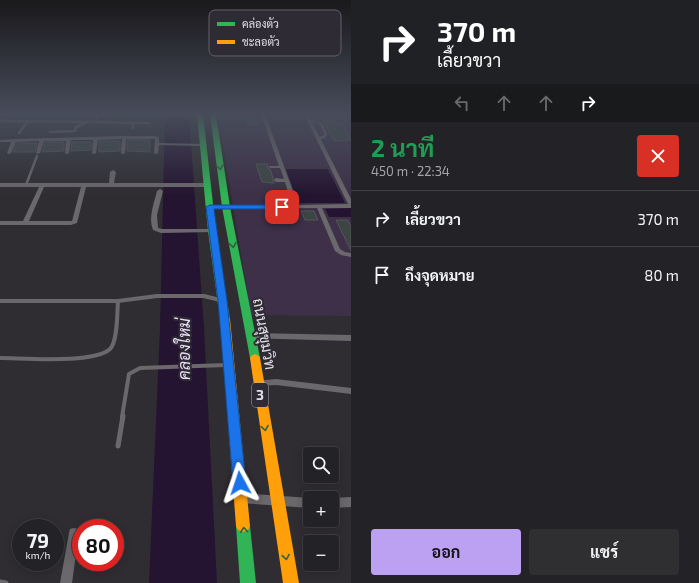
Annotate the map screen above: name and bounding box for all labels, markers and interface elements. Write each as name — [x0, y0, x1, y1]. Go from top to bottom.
legend — [209, 10, 341, 56]
text: 370 m — [437, 14, 516, 48]
icon: right — [371, 16, 423, 68]
text: คล่องตัว — [242, 17, 279, 30]
text: ชะลอตัว — [242, 35, 280, 48]
text: เลี้ยวขวา — [437, 49, 501, 71]
icon: left — [451, 92, 473, 114]
icon: ahead — [493, 92, 515, 114]
icon: ahead — [535, 92, 557, 114]
icon: right — [577, 92, 599, 114]
text: 2 นาที — [371, 133, 434, 162]
button: close — [637, 135, 679, 177]
text: 450 m · 22:34 — [371, 163, 450, 179]
one-way arrow — [215, 164, 224, 170]
pin — [265, 190, 299, 224]
icon: arrive — [271, 196, 293, 218]
icon: right — [371, 208, 393, 230]
text: เลี้ยวขวา — [405, 210, 461, 228]
text: 370 m — [637, 210, 679, 228]
one-way arrow — [229, 242, 237, 248]
icon: arrive — [371, 264, 393, 286]
text: ถึงจุดหมาย — [405, 266, 475, 284]
text: 80 m — [644, 266, 679, 284]
street label: ถนนสุขุมวิท — [247, 297, 280, 371]
water label: คลองใหม่ — [173, 317, 193, 380]
road number: 3 — [252, 383, 268, 407]
one-way arrow — [260, 425, 269, 432]
map controls — [303, 447, 339, 571]
button: search — [303, 447, 339, 483]
position arrow — [219, 462, 261, 504]
button: + — [303, 491, 339, 527]
speed limit sign: 80 — [72, 519, 124, 571]
one-way arrow — [240, 527, 249, 533]
text: 79 — [27, 528, 49, 552]
button: ออก — [371, 529, 521, 575]
button: แชร์ — [529, 529, 679, 575]
button: − — [303, 535, 339, 571]
text: km/h — [26, 549, 50, 561]
one-way arrow — [281, 554, 290, 560]

